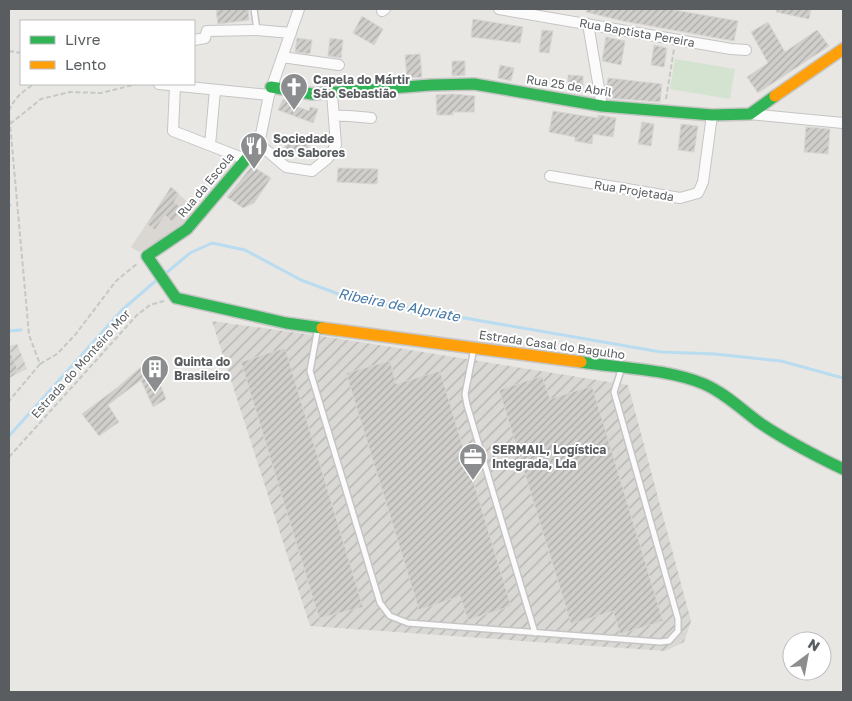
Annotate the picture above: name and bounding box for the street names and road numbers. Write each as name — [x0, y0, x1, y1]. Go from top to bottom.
street label: Rua Baptista Pereira — [578, 15, 696, 50]
street label: Rua 25 de Abril — [525, 71, 613, 100]
street label: Rua da Escola — [174, 149, 237, 220]
street label: Rua Projetada — [593, 177, 675, 204]
street label: Estrada do Monteiro Mor — [28, 306, 134, 421]
street label: Estrada Casal do Bagulho — [478, 327, 626, 362]

